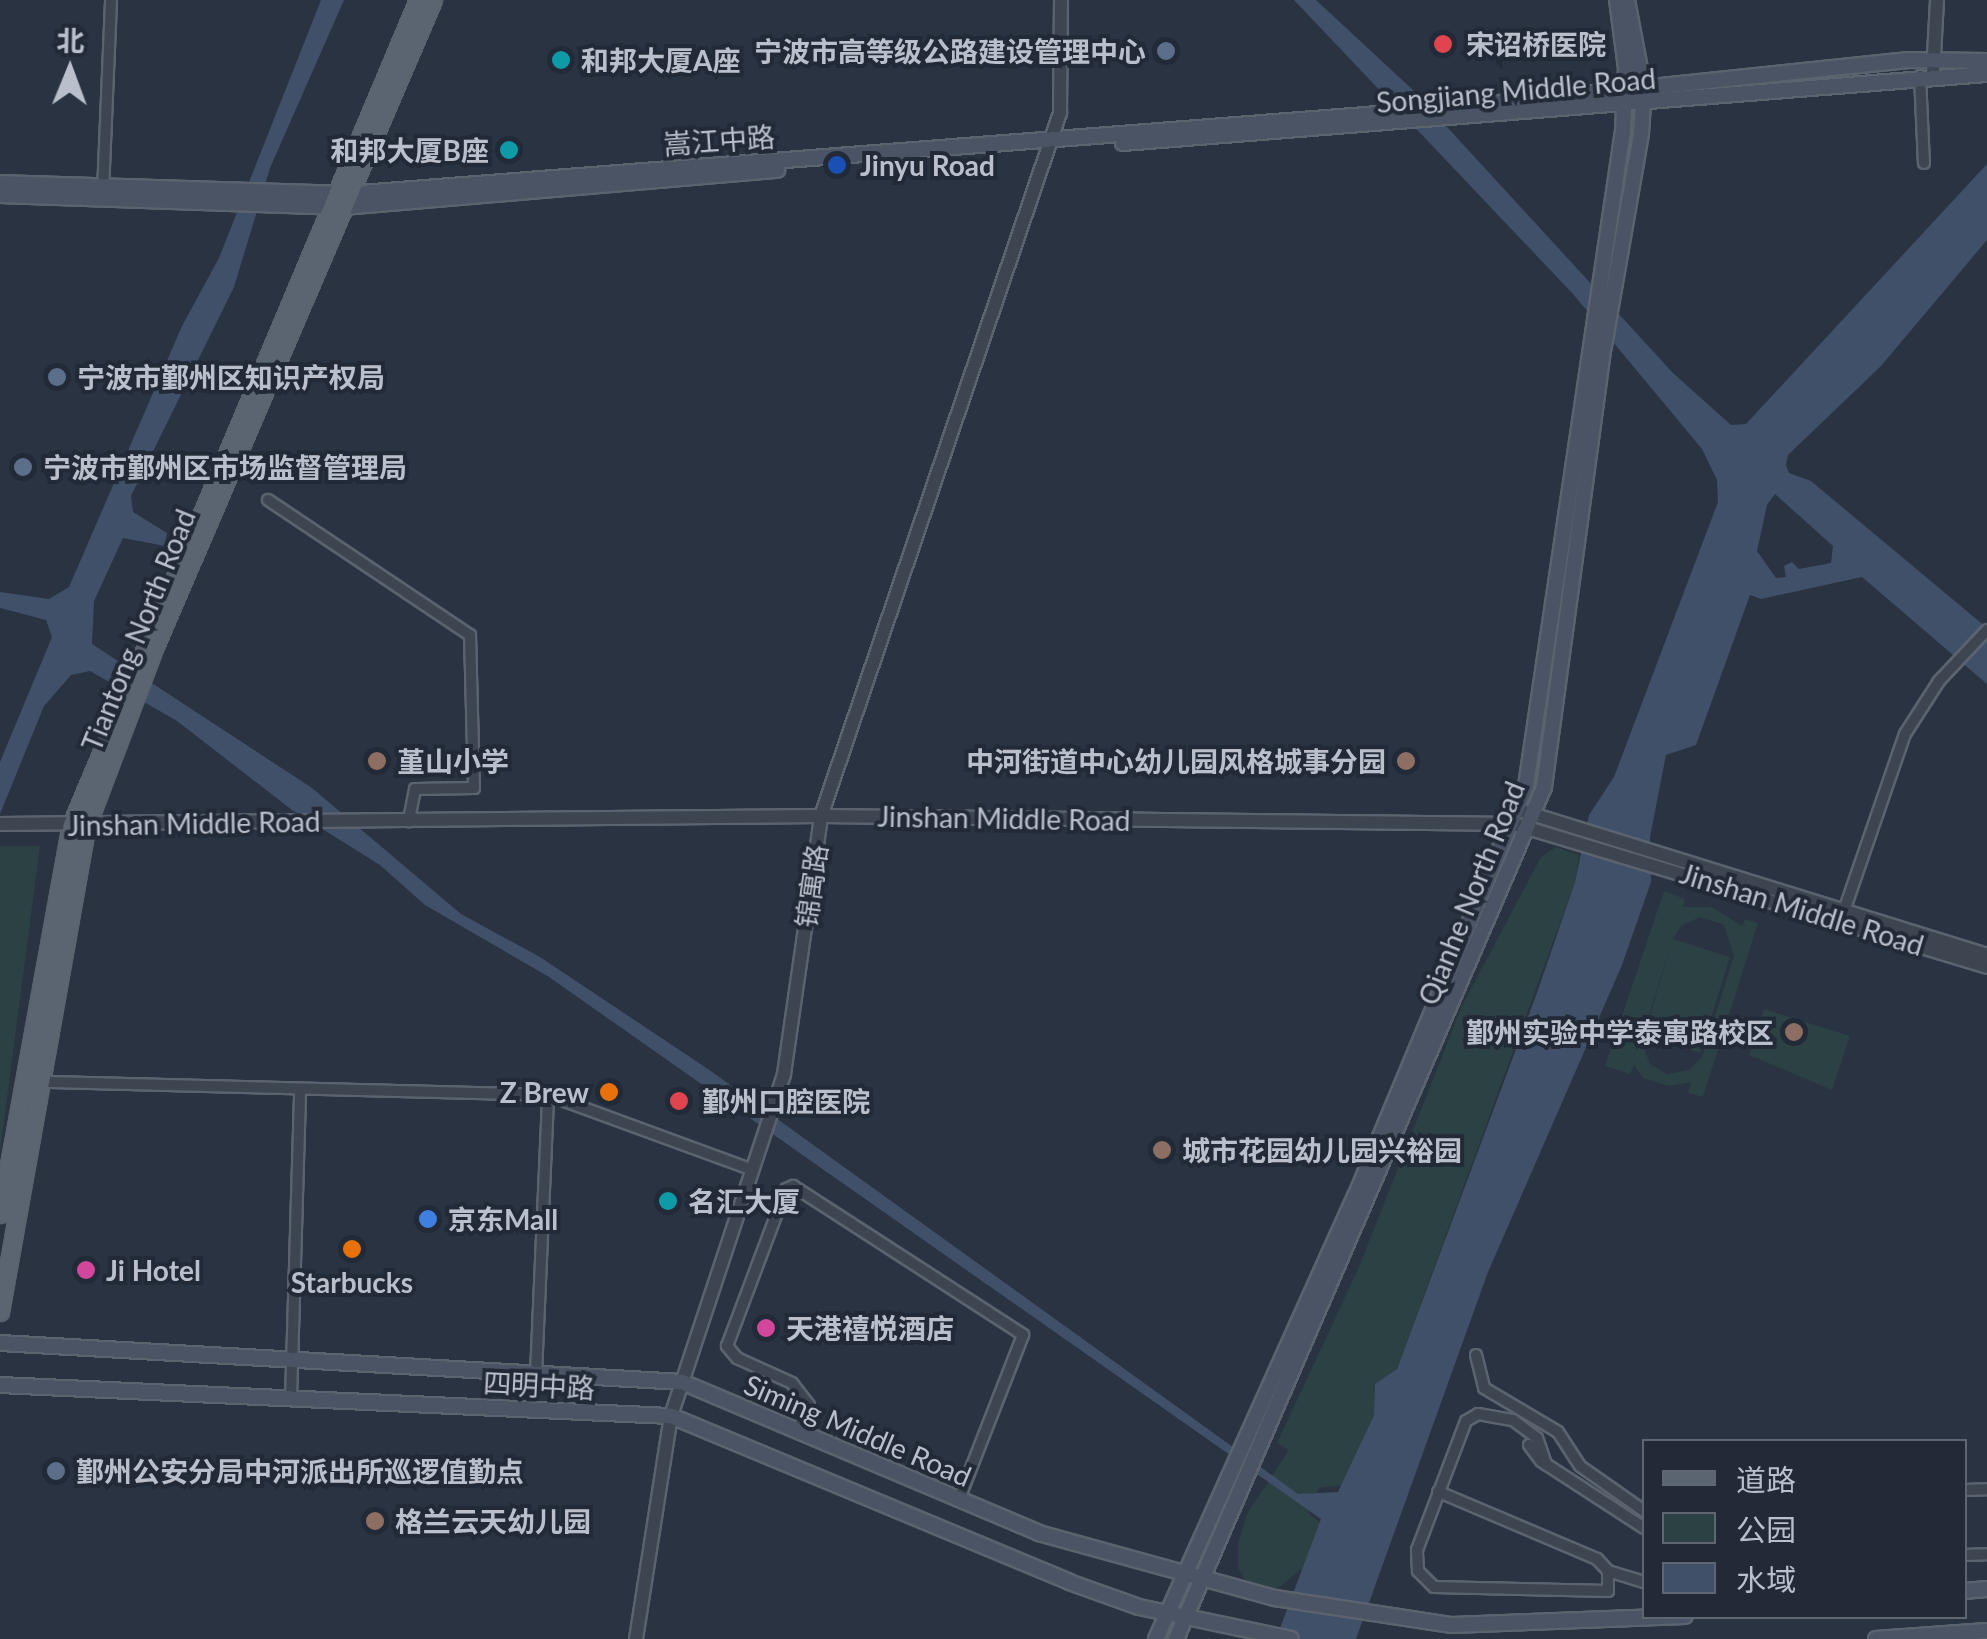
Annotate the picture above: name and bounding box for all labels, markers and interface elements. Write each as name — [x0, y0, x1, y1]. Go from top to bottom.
north arrow — [20, 20, 120, 120]
text: 北 — [56, 23, 85, 57]
place label: 宋诏桥医院 — [1466, 27, 1606, 61]
marker: 宋诏桥医院 — [1430, 31, 1456, 57]
place label: 宁波市高等级公路建设管理中心 — [754, 34, 1146, 68]
marker: 宁波市高等级公路建设管理中心 — [1155, 40, 1177, 62]
place label: 和邦大厦A座 — [581, 43, 740, 77]
marker: 和邦大厦A座 — [550, 49, 572, 71]
street label: Songjiang Middle Road — [1375, 61, 1657, 119]
street label: 嵩江中路 — [662, 119, 776, 161]
place label: 和邦大厦B座 — [331, 133, 489, 167]
marker: 和邦大厦B座 — [498, 139, 520, 161]
place label: Jinyu Road — [860, 148, 995, 182]
marker: Jinyu Road — [824, 152, 850, 178]
place label: 宁波市鄞州区知识产权局 — [77, 360, 385, 394]
marker: 宁波市鄞州区知识产权局 — [46, 366, 68, 388]
place label: 宁波市鄞州区市场监督管理局 — [43, 450, 407, 484]
marker: 宁波市鄞州区市场监督管理局 — [12, 456, 34, 478]
street label: Tiantong North Road — [74, 504, 202, 756]
place label: 堇山小学 — [397, 744, 509, 778]
place label: 中河街道中心幼儿园风格城事分园 — [966, 744, 1386, 778]
marker: 堇山小学 — [366, 750, 388, 772]
marker: 中河街道中心幼儿园风格城事分园 — [1395, 750, 1417, 772]
street label: Qianhe North Road — [1411, 776, 1531, 1010]
street label: Jinshan Middle Road — [877, 799, 1131, 837]
street label: Jinshan Middle Road — [67, 804, 321, 842]
street label: 锦寓路 — [789, 842, 833, 930]
street label: Jinshan Middle Road — [1676, 856, 1928, 962]
place label: 鄞州实验中学泰寓路校区 — [1466, 1015, 1774, 1049]
marker: 鄞州实验中学泰寓路校区 — [1783, 1021, 1805, 1043]
place label: Z Brew — [500, 1075, 589, 1109]
marker: Z Brew — [598, 1081, 620, 1103]
place label: 鄞州口腔医院 — [702, 1084, 870, 1118]
marker: 鄞州口腔医院 — [666, 1088, 692, 1114]
place label: 城市花园幼儿园兴裕园 — [1182, 1133, 1462, 1167]
marker: 城市花园幼儿园兴裕园 — [1151, 1139, 1173, 1161]
place label: 名汇大厦 — [688, 1184, 800, 1218]
marker: 名汇大厦 — [657, 1190, 679, 1212]
place label: 京东Mall — [448, 1202, 558, 1236]
marker: 京东Mall — [417, 1208, 439, 1230]
marker: Starbucks — [341, 1238, 363, 1260]
place label: Ji Hotel — [106, 1253, 201, 1287]
marker: Ji Hotel — [75, 1259, 97, 1281]
place label: Starbucks — [291, 1265, 413, 1299]
place label: 天港禧悦酒店 — [786, 1311, 954, 1345]
marker: 天港禧悦酒店 — [755, 1317, 777, 1339]
street label: 四明中路 — [482, 1365, 596, 1405]
street label: Siming Middle Road — [739, 1367, 977, 1493]
legend — [1642, 1439, 1967, 1619]
place label: 鄞州公安分局中河派出所巡逻值勤点 — [76, 1454, 524, 1488]
marker: 鄞州公安分局中河派出所巡逻值勤点 — [45, 1460, 67, 1482]
text: 道路 — [1736, 1461, 1796, 1497]
place label: 格兰云天幼儿园 — [395, 1504, 591, 1538]
marker: 格兰云天幼儿园 — [364, 1510, 386, 1532]
text: 公园 — [1736, 1511, 1796, 1547]
text: 水域 — [1736, 1561, 1796, 1597]

